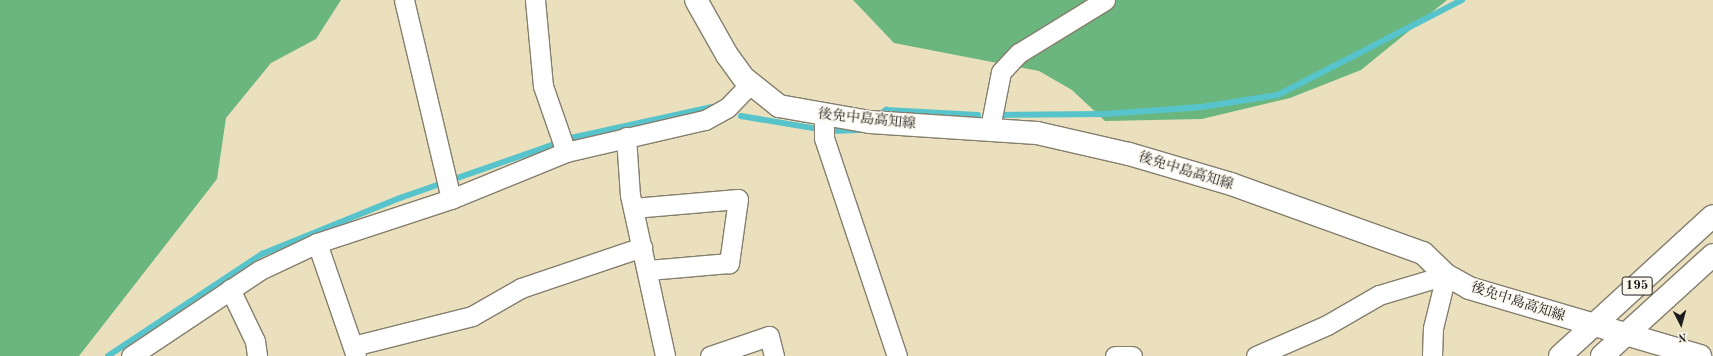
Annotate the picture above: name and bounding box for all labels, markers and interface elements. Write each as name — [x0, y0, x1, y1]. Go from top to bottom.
street label: 後免中島高知線 — [817, 106, 917, 132]
street label: 後免中島高知線 — [1137, 149, 1235, 193]
road number: 195 — [1621, 275, 1653, 297]
street label: 後免中島高知線 — [1469, 279, 1567, 325]
north arrow — [1661, 304, 1701, 344]
text: N — [1678, 331, 1687, 342]

